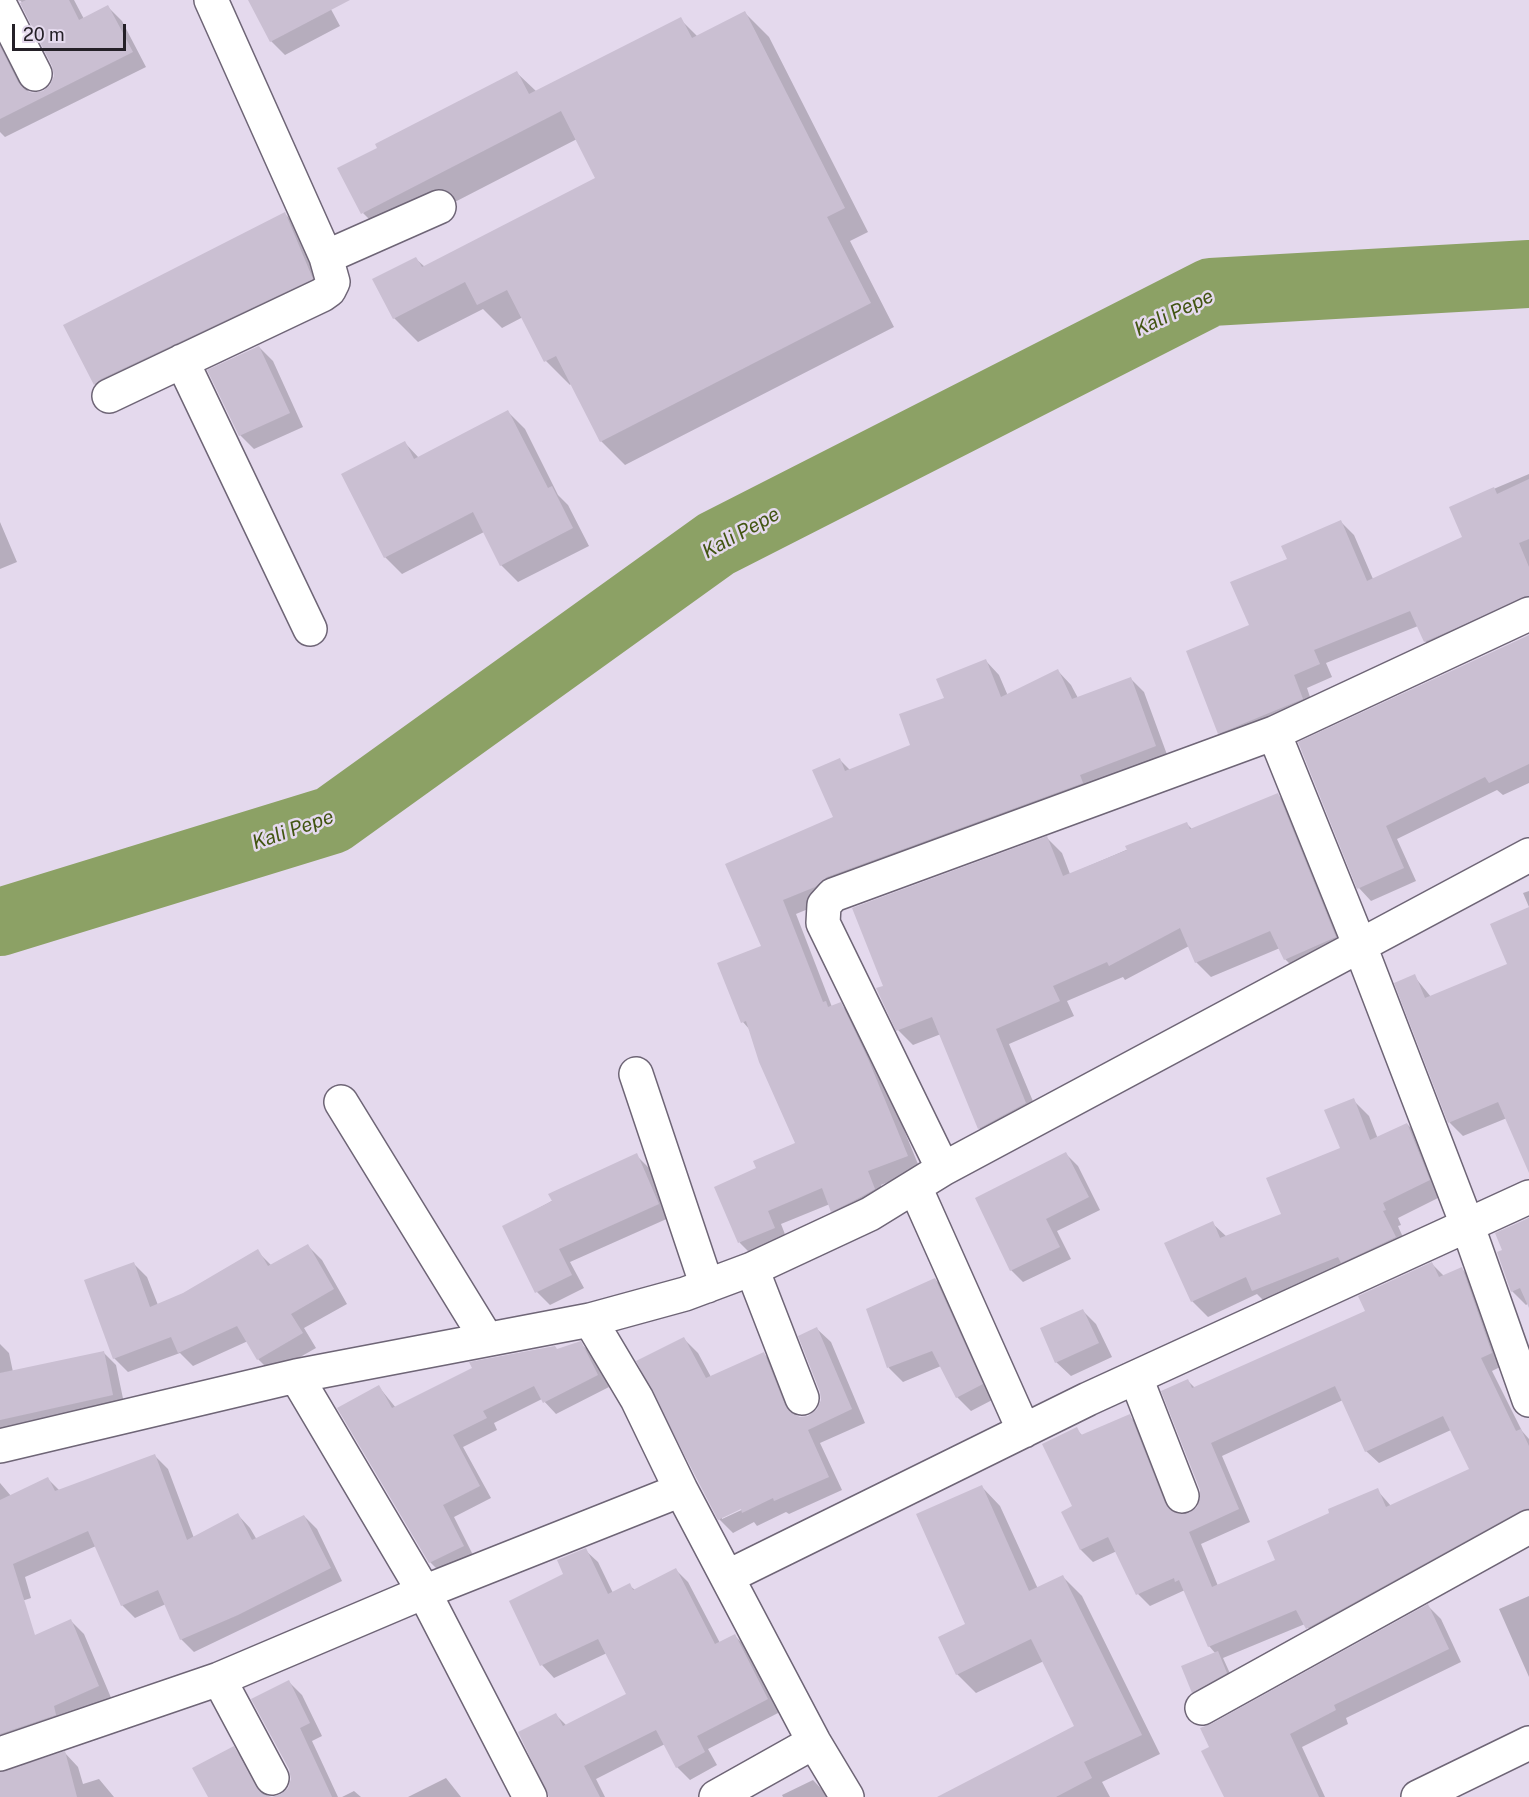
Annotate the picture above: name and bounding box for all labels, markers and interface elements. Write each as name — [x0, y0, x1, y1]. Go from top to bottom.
scale bar — [15, 12, 129, 50]
text: 20 m — [23, 24, 65, 45]
water label: Kali Pepe — [1131, 284, 1217, 342]
water label: Kali Pepe — [698, 502, 784, 564]
water label: Kali Pepe — [249, 805, 337, 855]

